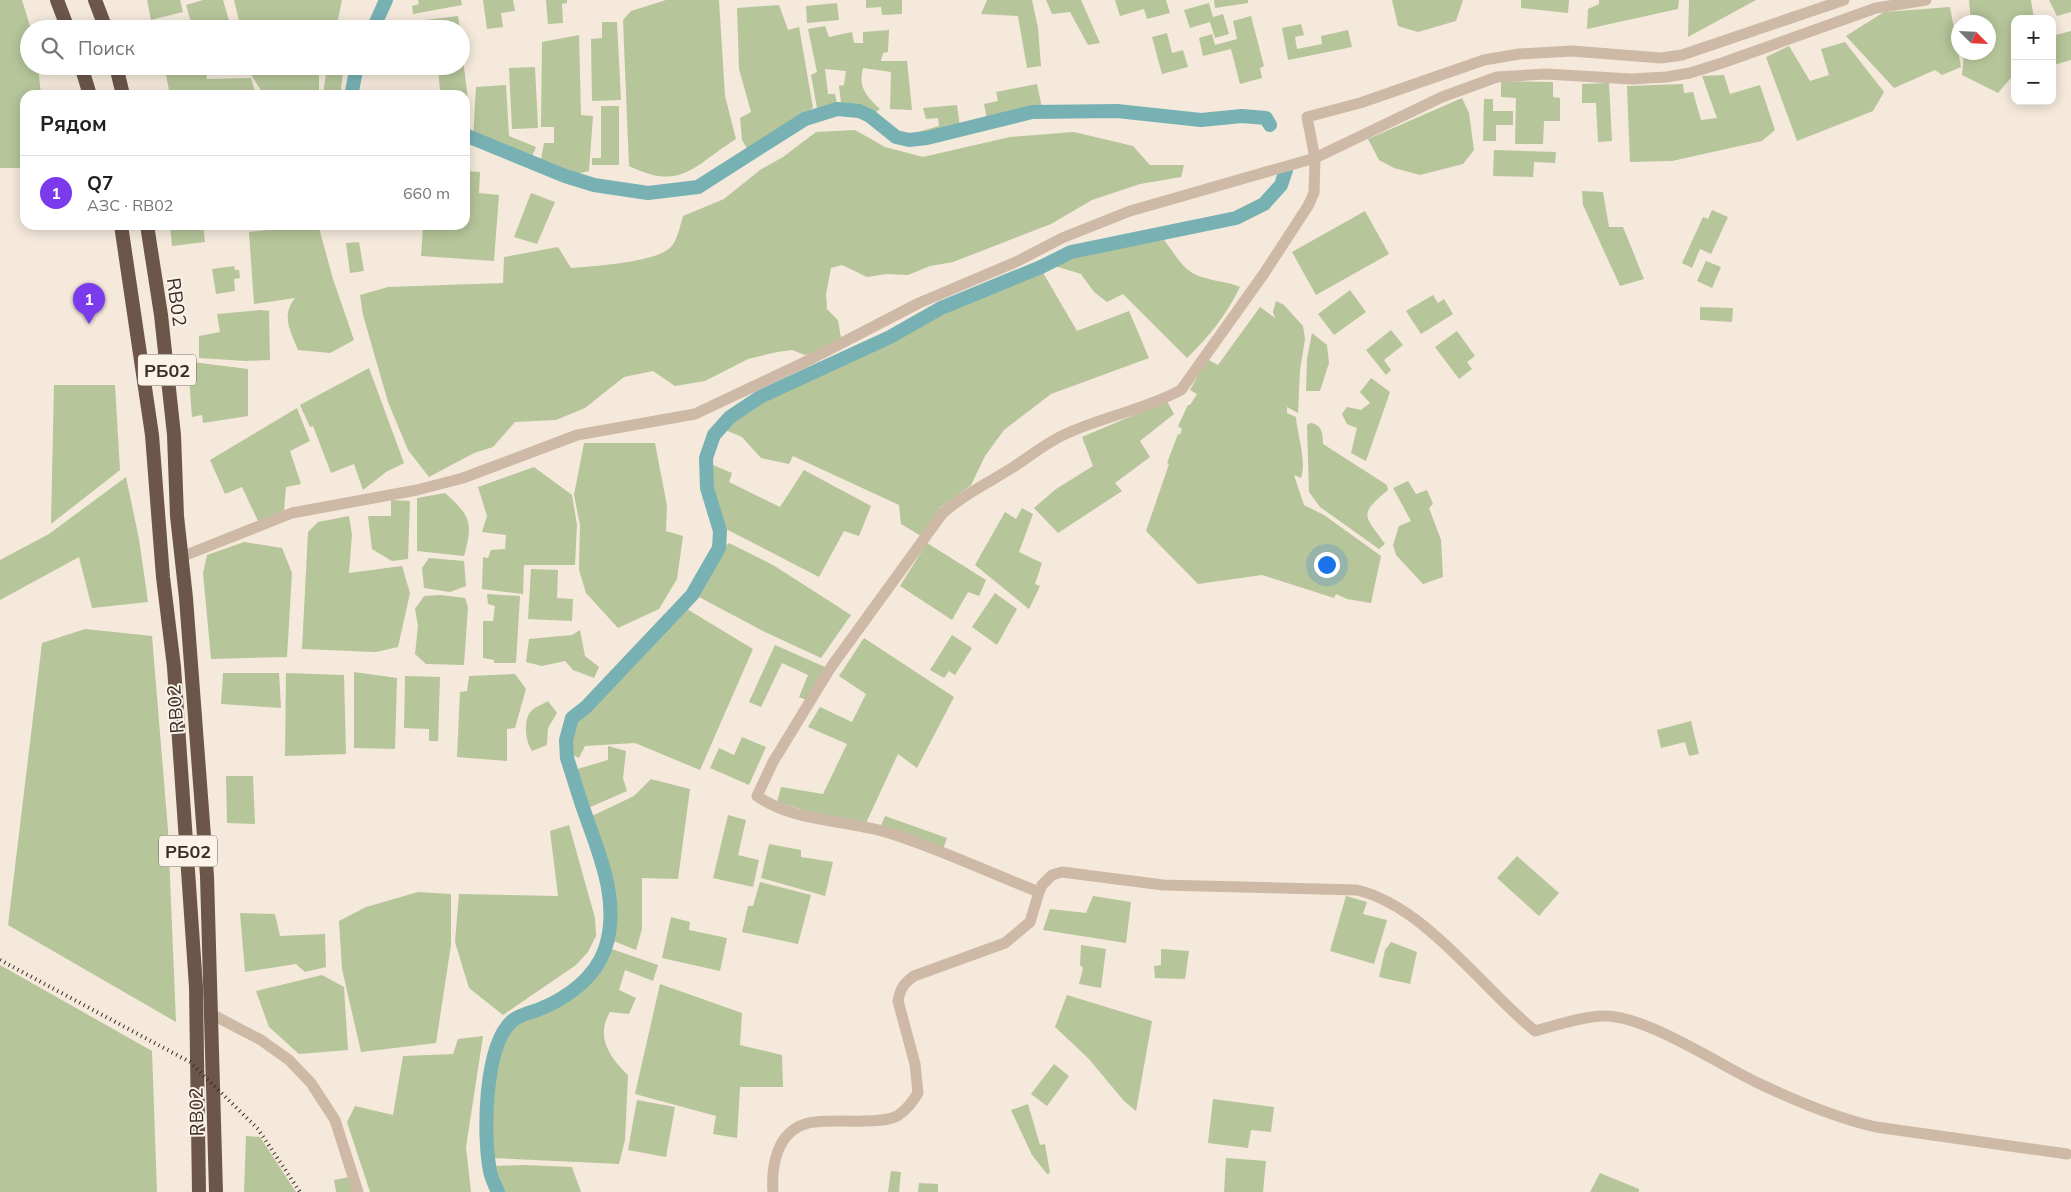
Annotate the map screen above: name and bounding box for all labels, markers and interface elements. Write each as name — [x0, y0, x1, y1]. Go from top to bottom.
north arrow — [1951, 15, 1996, 60]
map controls — [2011, 15, 2056, 105]
button: + — [2011, 15, 2056, 60]
search box — [20, 20, 470, 75]
icon: search — [38, 34, 66, 62]
text: Поиск — [78, 36, 135, 60]
button: − — [2011, 60, 2056, 105]
text: Рядом — [40, 110, 107, 136]
text: Q7 — [87, 171, 113, 195]
text: 1 — [51, 183, 61, 203]
text: 660 m — [403, 183, 450, 203]
text: АЗС · RB02 — [87, 195, 173, 215]
street label: RB02 — [162, 276, 192, 328]
pin: 1 — [73, 283, 105, 324]
road number: РБ02 — [138, 354, 196, 386]
your location — [1314, 552, 1340, 578]
street label: RB02 — [161, 684, 189, 734]
road number: РБ02 — [159, 836, 217, 866]
street label: RB02 — [184, 1087, 208, 1137]

